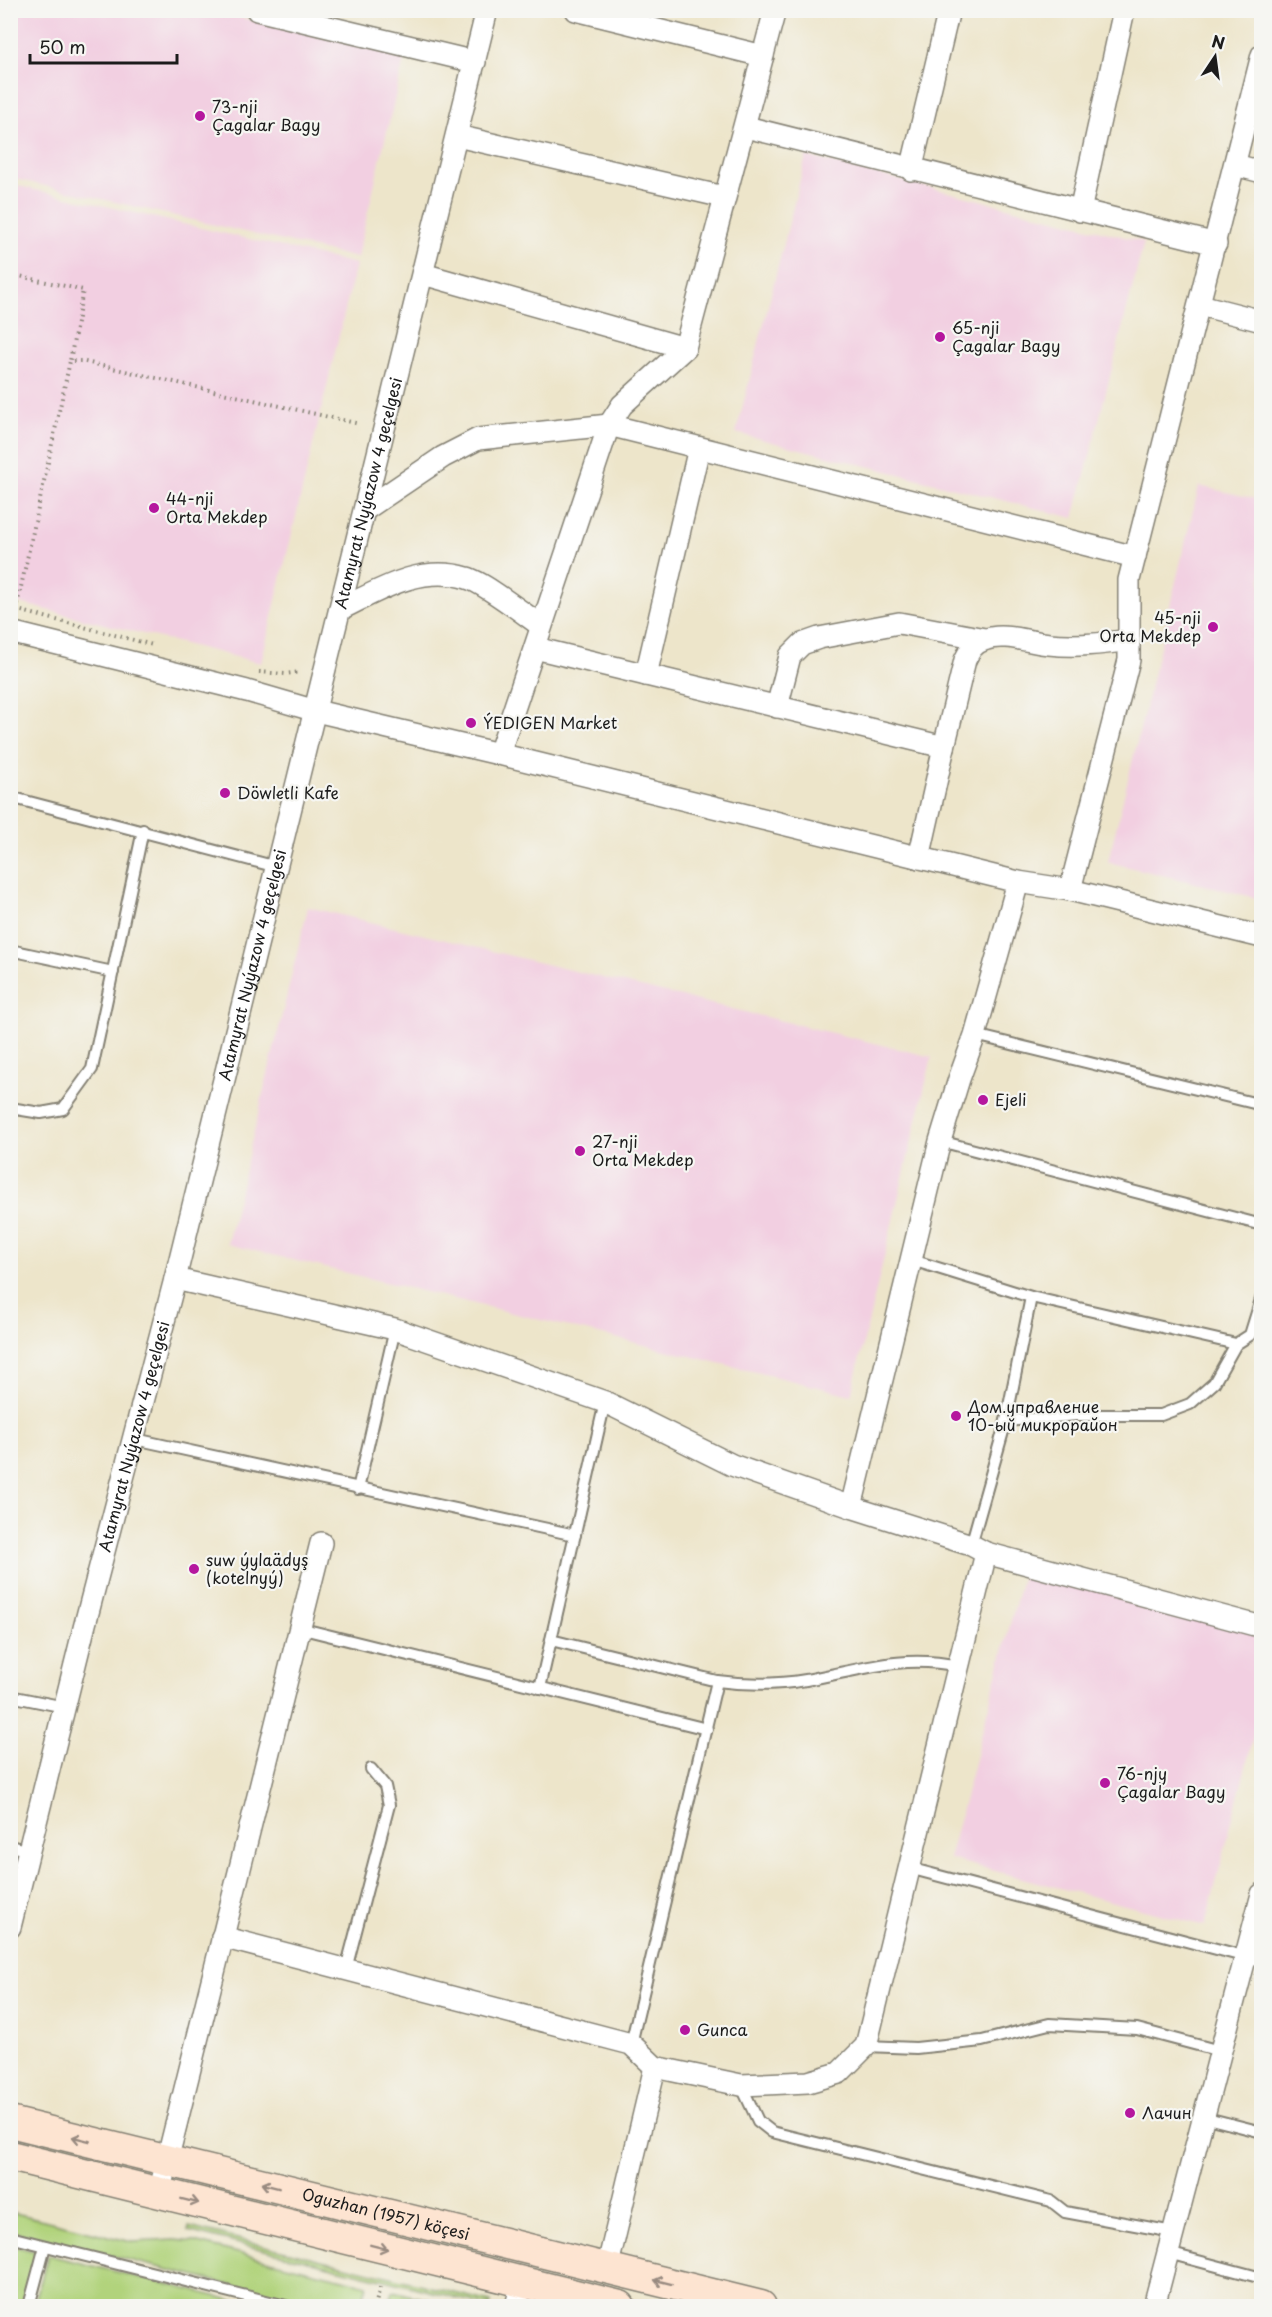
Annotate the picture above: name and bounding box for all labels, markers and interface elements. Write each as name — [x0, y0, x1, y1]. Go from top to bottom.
scale bar — [30, 27, 177, 65]
north arrow — [1185, 27, 1245, 87]
text: N — [1210, 28, 1227, 55]
text: 50 m — [39, 33, 86, 60]
place label: 73-nji Çagalar Bagy — [212, 94, 320, 136]
marker: 73-nji Çagalar Bagy — [193, 109, 207, 123]
place label: 65-nji Çagalar Bagy — [952, 315, 1060, 357]
marker: 65-nji Çagalar Bagy — [933, 330, 947, 344]
street label: Atamyrat Nyýazow 4 geçelgesi — [327, 375, 407, 611]
place label: 44-nji Orta Mekdep — [166, 486, 268, 528]
marker: 44-nji Orta Mekdep — [147, 501, 161, 515]
place label: 45-nji Orta Mekdep — [1099, 605, 1201, 647]
marker: 45-nji Orta Mekdep — [1206, 620, 1220, 634]
place label: ÝEDIGEN Market — [483, 710, 618, 734]
marker: ÝEDIGEN Market — [464, 716, 478, 730]
place label: Döwletli Kafe — [237, 780, 339, 804]
marker: Döwletli Kafe — [218, 786, 232, 800]
street label: Atamyrat Nyýazow 4 geçelgesi — [211, 847, 291, 1083]
place label: Ejeli — [995, 1087, 1026, 1111]
marker: Ejeli — [976, 1093, 990, 1107]
place label: 27-nji Orta Mekdep — [592, 1129, 694, 1171]
marker: 27-nji Orta Mekdep — [573, 1144, 587, 1158]
street label: Atamyrat Nyýazow 4 geçelgesi — [91, 1318, 175, 1554]
place label: Дом.управление 10-ый микрорайон — [967, 1394, 1118, 1436]
marker: Дом.управление 10-ый микрорайон — [949, 1409, 963, 1423]
place label: suw ýylaädyş (kotelnyý) — [206, 1547, 308, 1589]
marker: suw ýylaädyş (kotelnyý) — [187, 1562, 201, 1576]
place label: 76-njy Çagalar Bagy — [1117, 1761, 1225, 1803]
marker: 76-njy Çagalar Bagy — [1098, 1776, 1112, 1790]
place label: Gunca — [697, 2017, 747, 2041]
marker: Gunca — [678, 2023, 692, 2037]
place label: Лачин — [1142, 2100, 1192, 2124]
marker: Лачин — [1123, 2106, 1137, 2120]
one-way arrow — [71, 2133, 90, 2145]
one-way arrow — [261, 2179, 280, 2191]
street label: Oguzhan (1957) köçesi — [300, 2181, 472, 2245]
one-way arrow — [180, 2195, 199, 2207]
one-way arrow — [369, 2242, 388, 2254]
one-way arrow — [654, 2276, 673, 2288]

